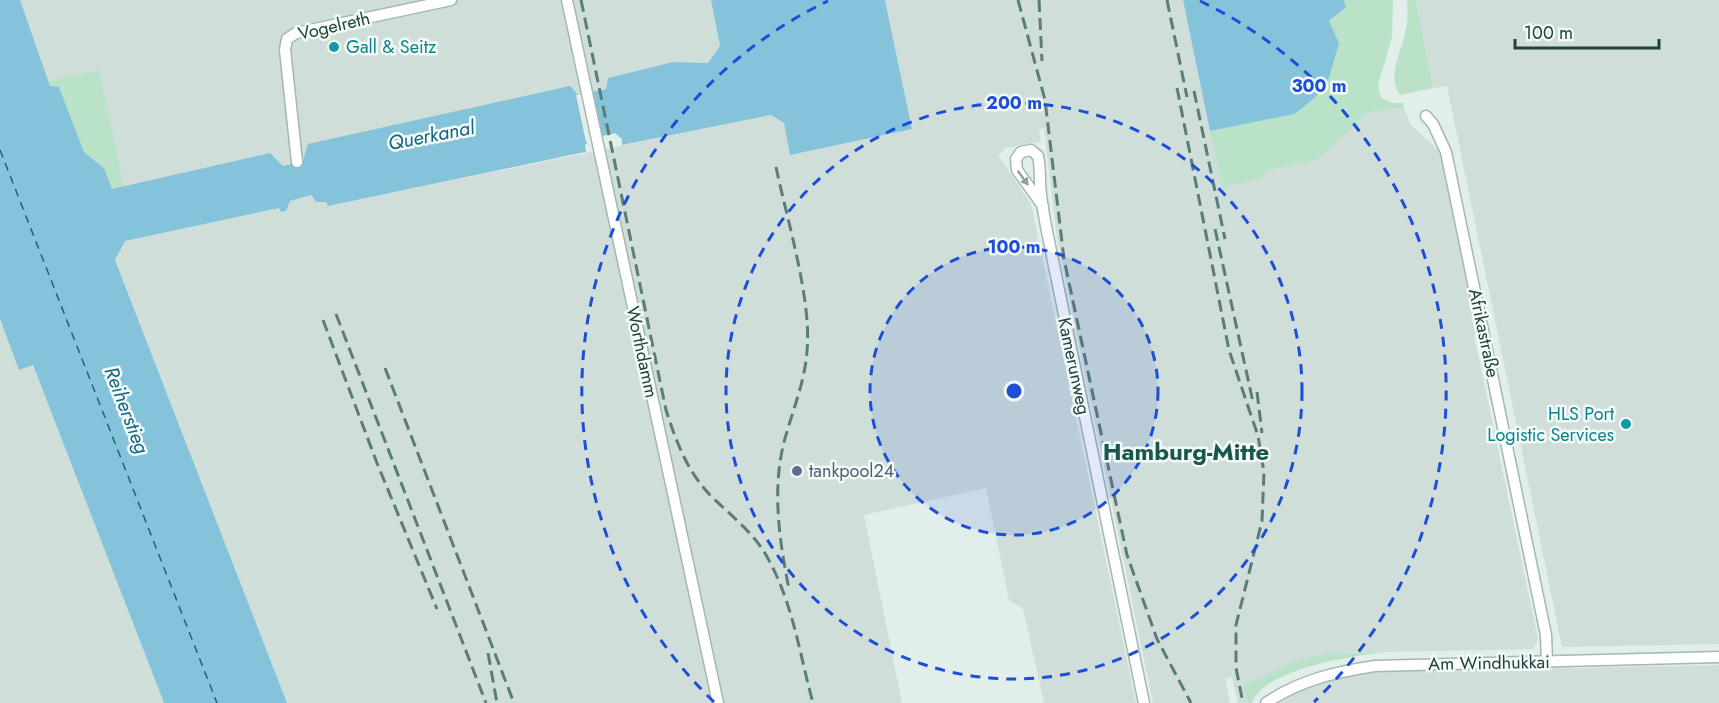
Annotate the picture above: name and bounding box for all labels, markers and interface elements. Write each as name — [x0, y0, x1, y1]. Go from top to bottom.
street label: Vogelreth — [296, 5, 372, 47]
scale bar — [1515, 12, 1659, 50]
text: 100 m — [1524, 20, 1573, 46]
place label: Gall & Seitz — [346, 34, 437, 60]
marker: Gall & Seitz — [327, 40, 341, 54]
text: 300 m — [1291, 73, 1347, 99]
text: 200 m — [986, 90, 1042, 116]
water label: Querkanal — [385, 113, 478, 158]
one-way arrow — [1017, 170, 1029, 186]
text: 100 m — [987, 234, 1041, 260]
street label: Afrikastraße — [1462, 286, 1506, 380]
street label: Worthdamm — [620, 304, 664, 400]
street label: Kamerunweg — [1051, 315, 1097, 417]
water label: Reiherstieg — [97, 362, 156, 458]
centre of rings — [1004, 381, 1024, 401]
place label: HLS Port Logistic Services — [1487, 401, 1615, 448]
marker: HLS Port Logistic Services — [1619, 417, 1633, 431]
district label: Hamburg-Mitte — [1103, 434, 1269, 469]
place label: tankpool24 — [809, 458, 894, 484]
marker: tankpool24 — [790, 464, 804, 478]
street label: Am Windhukkai — [1428, 649, 1550, 677]

